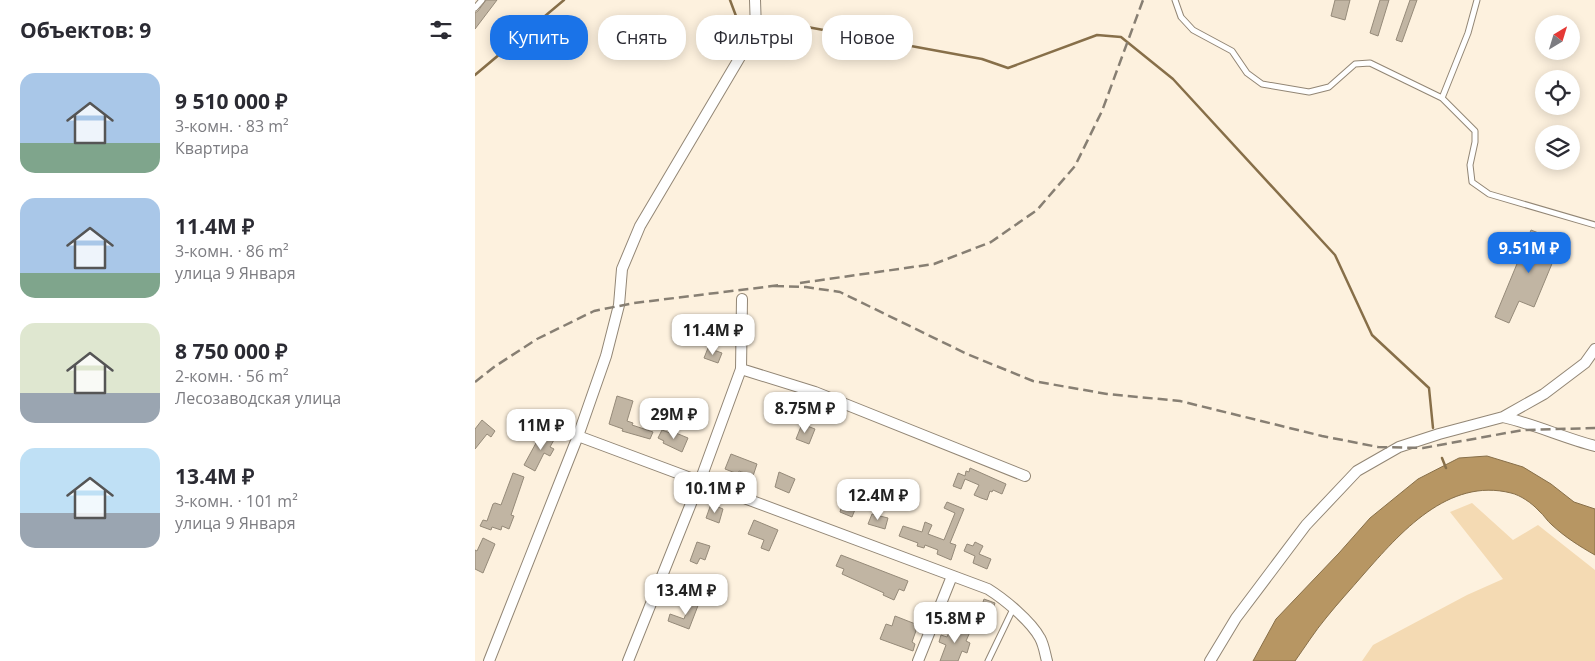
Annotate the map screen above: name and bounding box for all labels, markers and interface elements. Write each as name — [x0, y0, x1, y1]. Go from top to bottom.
chip: Купить — [490, 15, 588, 60]
chip: Снять — [598, 15, 686, 60]
chip: Фильтры — [696, 15, 812, 60]
chip: Новое — [822, 15, 913, 60]
north arrow — [1535, 15, 1580, 60]
map controls — [1535, 15, 1580, 170]
text: Объектов: 9 — [20, 16, 151, 44]
icon: filters — [427, 16, 455, 44]
button: locate — [1535, 70, 1580, 115]
text: 9 510 000 ₽ — [175, 87, 288, 115]
icon: home — [60, 93, 120, 153]
text: 3-комн. · 83 m² — [175, 115, 289, 137]
button: layers — [1535, 125, 1580, 170]
text: Квартира — [175, 137, 249, 159]
text: 11.4M ₽ — [175, 212, 255, 240]
icon: home — [60, 218, 120, 278]
pin: 9.51M ₽ — [1483, 232, 1575, 274]
text: 9.51M ₽ — [1499, 237, 1559, 259]
text: 3-комн. · 86 m² — [175, 240, 289, 262]
text: улица 9 Января — [175, 262, 296, 284]
pin: 11.4M ₽ — [667, 314, 759, 356]
text: 11.4M ₽ — [683, 319, 743, 341]
text: 8 750 000 ₽ — [175, 337, 288, 365]
icon: home — [60, 343, 120, 403]
text: 2-комн. · 56 m² — [175, 365, 289, 387]
text: Лесозаводская улица — [175, 387, 341, 409]
pin: 8.75M ₽ — [759, 392, 851, 434]
text: 8.75M ₽ — [775, 397, 835, 419]
pin: 29M ₽ — [639, 398, 709, 440]
text: 29M ₽ — [651, 403, 697, 425]
pin: 11M ₽ — [506, 408, 576, 451]
text: 11M ₽ — [518, 414, 564, 436]
text: 13.4M ₽ — [175, 462, 255, 490]
icon: home — [60, 468, 120, 528]
pin: 10.1M ₽ — [669, 472, 761, 514]
text: 10.1M ₽ — [685, 477, 745, 499]
pin: 12.4M ₽ — [832, 478, 924, 521]
text: 12.4M ₽ — [848, 484, 908, 506]
text: 3-комн. · 101 m² — [175, 490, 298, 512]
text: улица 9 Января — [175, 512, 296, 534]
pin: 13.4M ₽ — [640, 574, 732, 616]
text: 13.4M ₽ — [656, 579, 716, 601]
pin: 15.8M ₽ — [909, 602, 1001, 644]
text: 15.8M ₽ — [925, 607, 985, 629]

